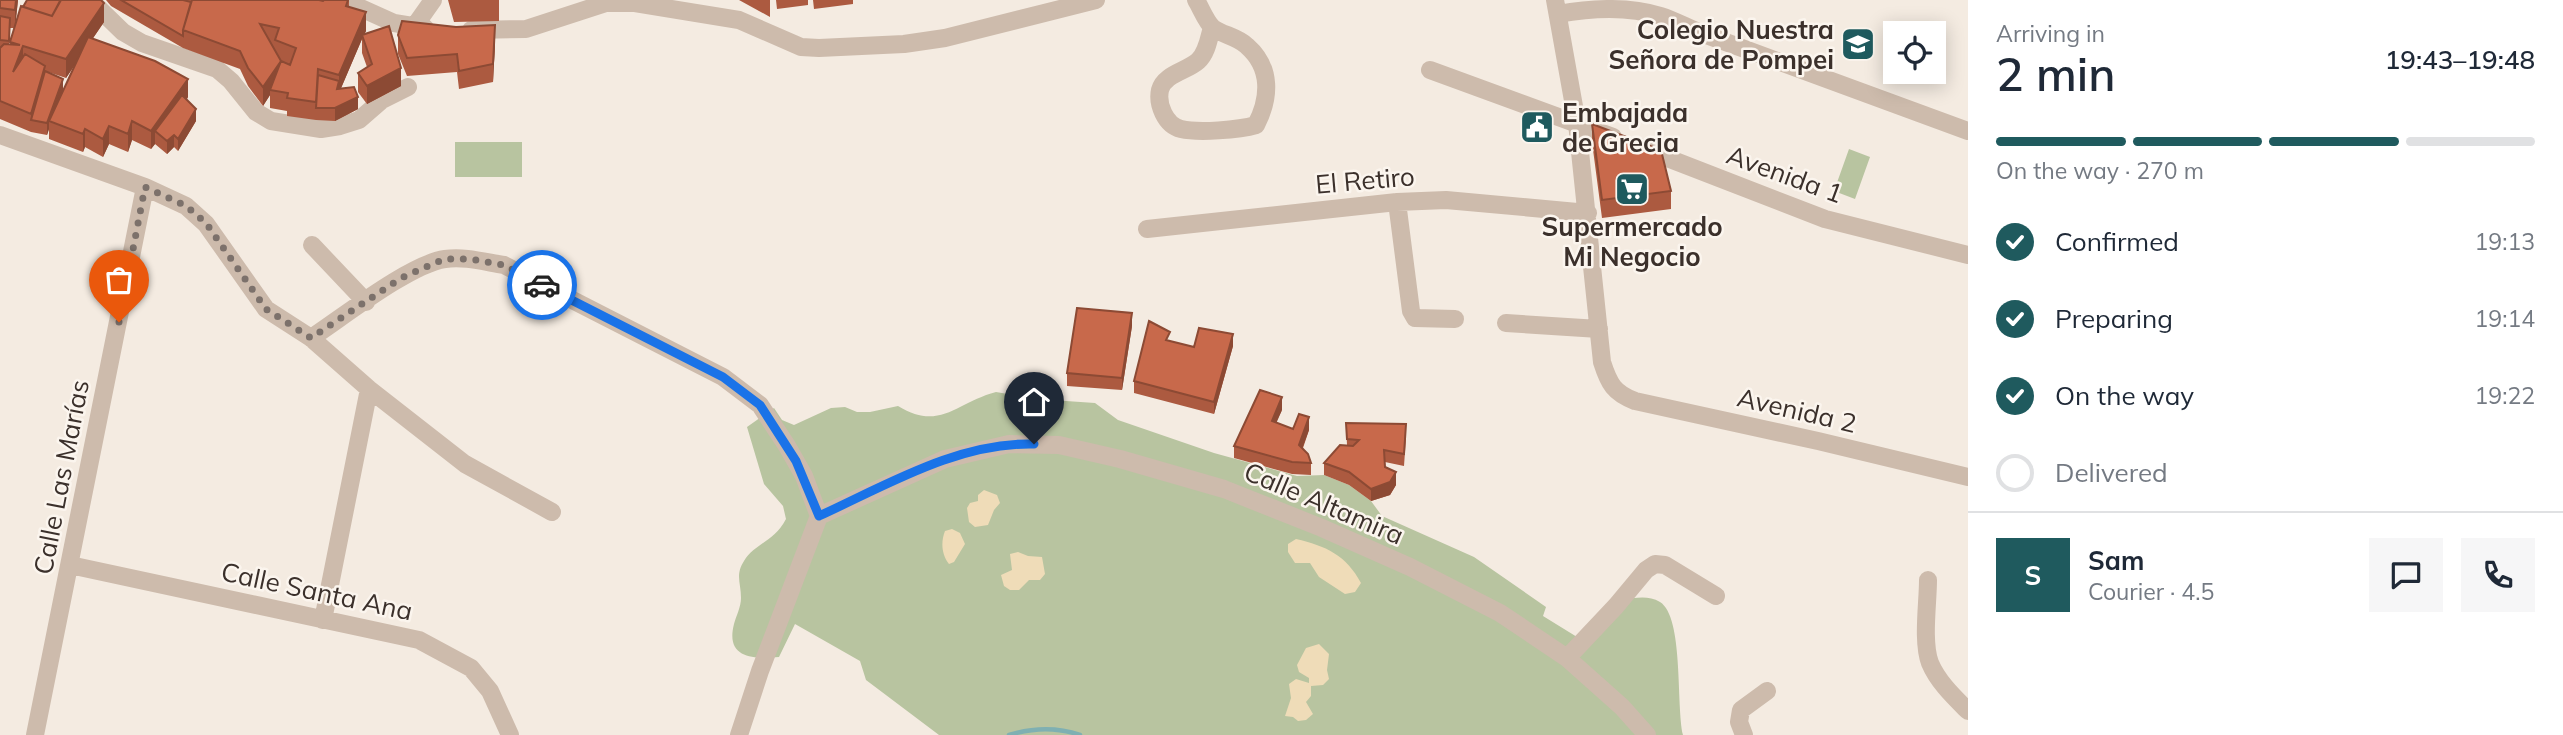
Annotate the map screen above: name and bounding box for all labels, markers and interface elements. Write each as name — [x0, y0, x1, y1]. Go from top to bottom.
place label: Colegio Nuestra Señora de Pompei — [1609, 13, 1834, 76]
text: Arriving in — [1996, 19, 2105, 48]
map controls — [1883, 21, 1946, 84]
button: locate — [1883, 21, 1946, 84]
school or university icon: Colegio Nuestra Señora de Pompei — [1839, 25, 1877, 63]
text: 19:43–19:48 — [2385, 43, 2535, 76]
text: 2 min — [1996, 45, 2115, 103]
place label: Embajada de Grecia — [1562, 96, 1688, 159]
public building icon: Embajada de Grecia — [1518, 108, 1556, 146]
street label: Avenida 1 — [1722, 138, 1848, 210]
text: On the way · 270 m — [1996, 156, 2204, 185]
street label: El Retiro — [1314, 159, 1416, 201]
supermarket icon: Supermercado Mi Negocio — [1613, 170, 1651, 208]
place label: Supermercado Mi Negocio — [1541, 210, 1723, 273]
icon: check — [1996, 223, 2034, 261]
text: Confirmed — [2055, 225, 2179, 258]
text: 19:13 — [2475, 227, 2535, 256]
pin — [89, 250, 149, 322]
courier — [507, 250, 577, 320]
icon: bag — [100, 261, 138, 299]
icon: car — [523, 266, 561, 304]
icon: check — [1996, 300, 2034, 338]
text: Preparing — [2055, 302, 2173, 335]
text: 19:14 — [2475, 304, 2535, 333]
pin — [1004, 372, 1064, 444]
street label: Calle Las Marías — [26, 377, 96, 577]
icon: check — [1996, 377, 2034, 415]
text: On the way — [2055, 379, 2194, 412]
street label: Avenida 2 — [1734, 380, 1860, 440]
text: 19:22 — [2475, 381, 2535, 410]
icon: home — [1015, 383, 1053, 421]
street label: Calle Altamira — [1239, 455, 1409, 551]
text: Delivered — [2055, 456, 2168, 489]
button: chat — [2369, 538, 2443, 612]
button: phone — [2461, 538, 2535, 612]
text: Sam — [2088, 544, 2144, 577]
street label: Calle Santa Ana — [218, 555, 416, 627]
text: S — [2025, 559, 2041, 592]
text: Courier · 4.5 — [2088, 577, 2214, 606]

